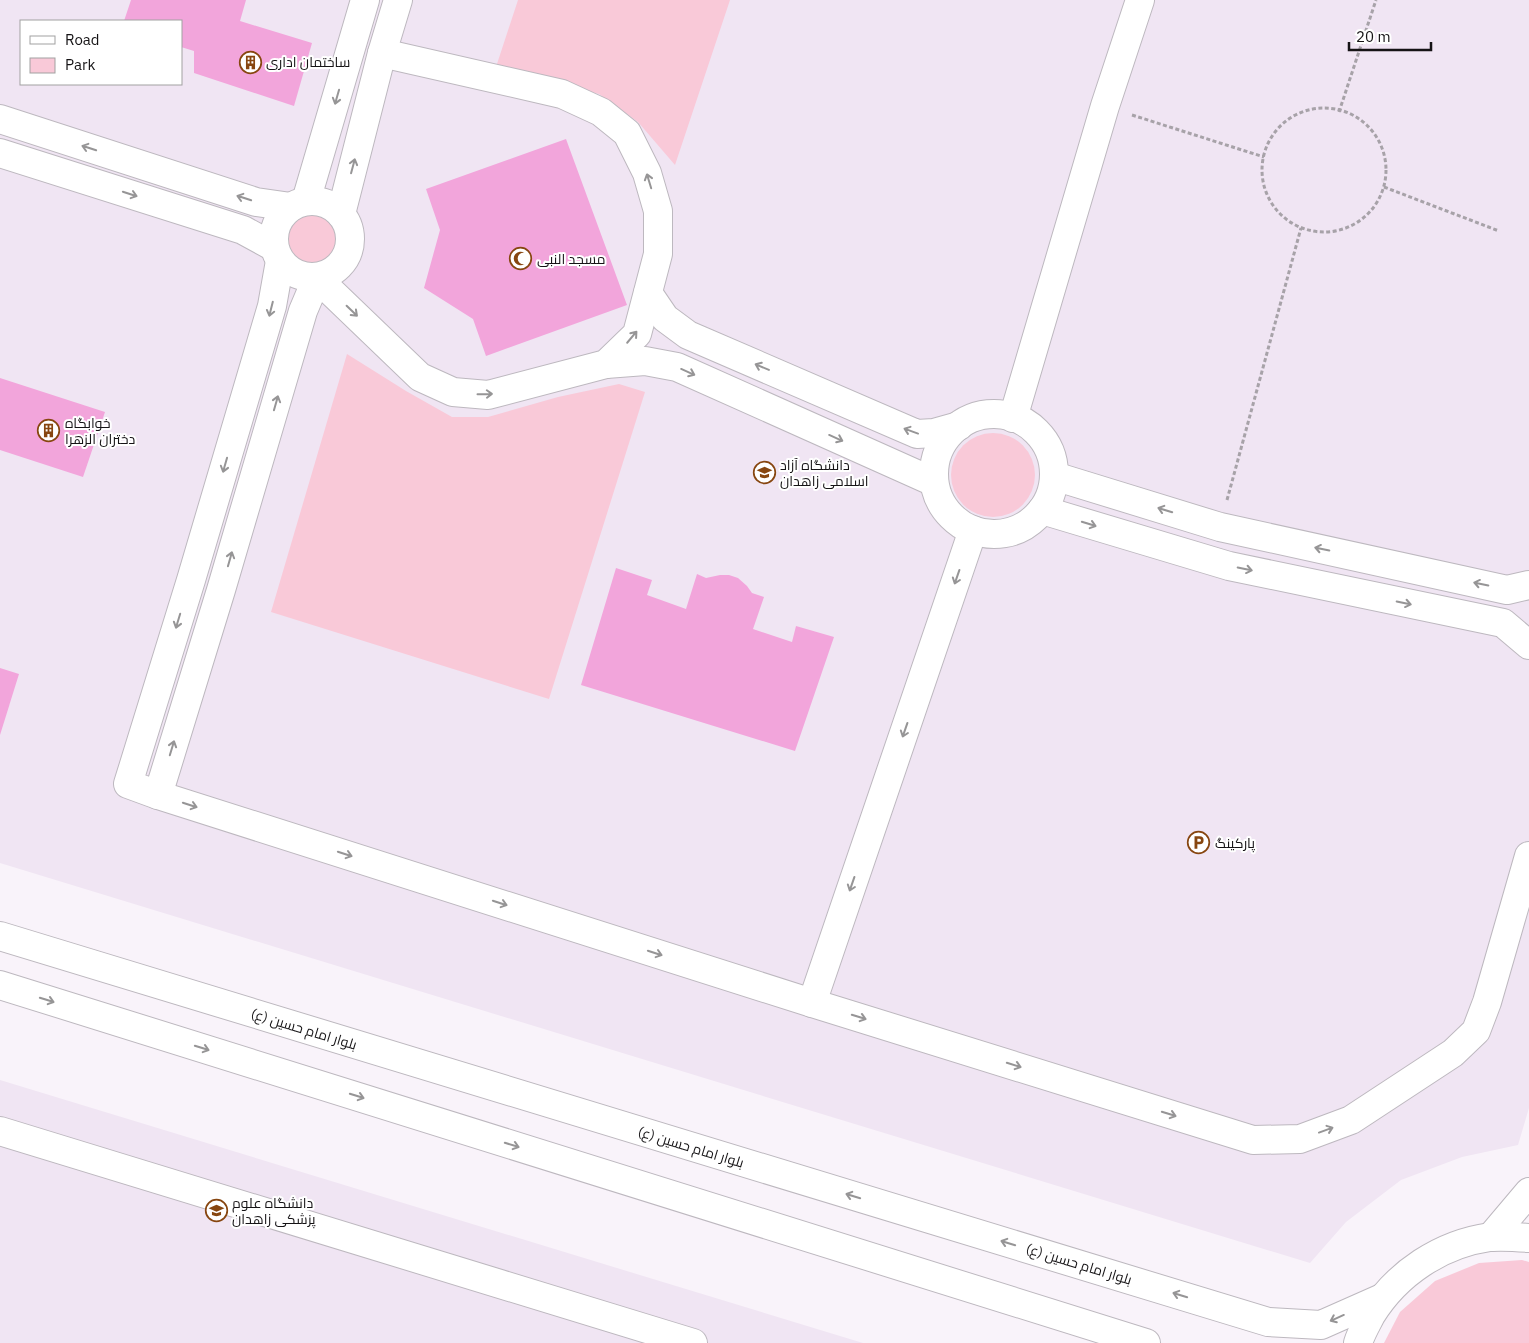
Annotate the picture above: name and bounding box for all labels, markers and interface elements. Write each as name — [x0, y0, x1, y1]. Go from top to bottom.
legend — [20, 20, 182, 85]
scale bar — [1349, 20, 1432, 52]
text: 20 m — [1356, 27, 1391, 46]
text: Road — [65, 30, 100, 49]
building icon: ساختمان اداری — [238, 50, 262, 74]
place label: ساختمان اداری — [266, 53, 350, 71]
text: Park — [65, 55, 95, 74]
one-way arrow — [331, 89, 341, 105]
one-way arrow — [81, 142, 97, 152]
one-way arrow — [349, 159, 358, 175]
one-way arrow — [644, 173, 654, 189]
one-way arrow — [121, 190, 137, 200]
one-way arrow — [236, 192, 252, 202]
mosque icon: مسجد النبی — [509, 247, 533, 271]
place label: مسجد النبی — [537, 250, 606, 268]
one-way arrow — [266, 301, 275, 317]
one-way arrow — [346, 305, 358, 317]
one-way arrow — [626, 331, 637, 344]
one-way arrow — [755, 362, 770, 372]
one-way arrow — [680, 367, 695, 377]
one-way arrow — [477, 389, 493, 398]
one-way arrow — [271, 396, 281, 412]
place label: خوابگاه دختران الزهرا — [65, 414, 135, 448]
building icon: خوابگاه دختران الزهرا — [37, 419, 61, 443]
one-way arrow — [904, 426, 920, 435]
one-way arrow — [828, 433, 843, 443]
place label: دانشگاه آزاد اسلامی زاهدان — [780, 456, 869, 490]
one-way arrow — [220, 457, 230, 473]
school or university icon: دانشگاه آزاد اسلامی زاهدان — [752, 461, 776, 485]
one-way arrow — [1157, 505, 1173, 515]
one-way arrow — [1081, 519, 1097, 529]
one-way arrow — [1315, 544, 1331, 554]
one-way arrow — [226, 552, 236, 568]
one-way arrow — [1237, 565, 1253, 574]
one-way arrow — [952, 568, 961, 584]
one-way arrow — [1474, 579, 1490, 588]
one-way arrow — [1396, 598, 1412, 608]
one-way arrow — [173, 612, 183, 628]
one-way arrow — [900, 722, 909, 738]
one-way arrow — [168, 741, 178, 757]
one-way arrow — [182, 801, 198, 810]
parking icon: پارکینگ — [1187, 831, 1211, 855]
place label: پارکینگ — [1215, 834, 1255, 853]
one-way arrow — [337, 850, 353, 860]
one-way arrow — [847, 876, 857, 892]
one-way arrow — [492, 899, 508, 909]
one-way arrow — [647, 948, 663, 958]
one-way arrow — [38, 995, 54, 1005]
street label: بلوار امام حسین (ع) — [248, 1004, 359, 1055]
one-way arrow — [850, 1013, 866, 1022]
one-way arrow — [193, 1044, 209, 1053]
one-way arrow — [1005, 1061, 1021, 1071]
one-way arrow — [348, 1092, 364, 1102]
one-way arrow — [1161, 1109, 1177, 1119]
street label: بلوار امام حسین (ع) — [635, 1122, 746, 1173]
one-way arrow — [1318, 1125, 1333, 1134]
one-way arrow — [504, 1141, 519, 1150]
one-way arrow — [845, 1190, 861, 1200]
place label: دانشگاه علوم پزشکی زاهدان — [232, 1194, 316, 1229]
school or university icon: دانشگاه علوم پزشکی زاهدان — [204, 1199, 228, 1223]
one-way arrow — [1001, 1237, 1017, 1247]
street label: بلوار امام حسین (ع) — [1023, 1239, 1134, 1290]
one-way arrow — [1173, 1290, 1189, 1300]
one-way arrow — [1330, 1313, 1345, 1323]

